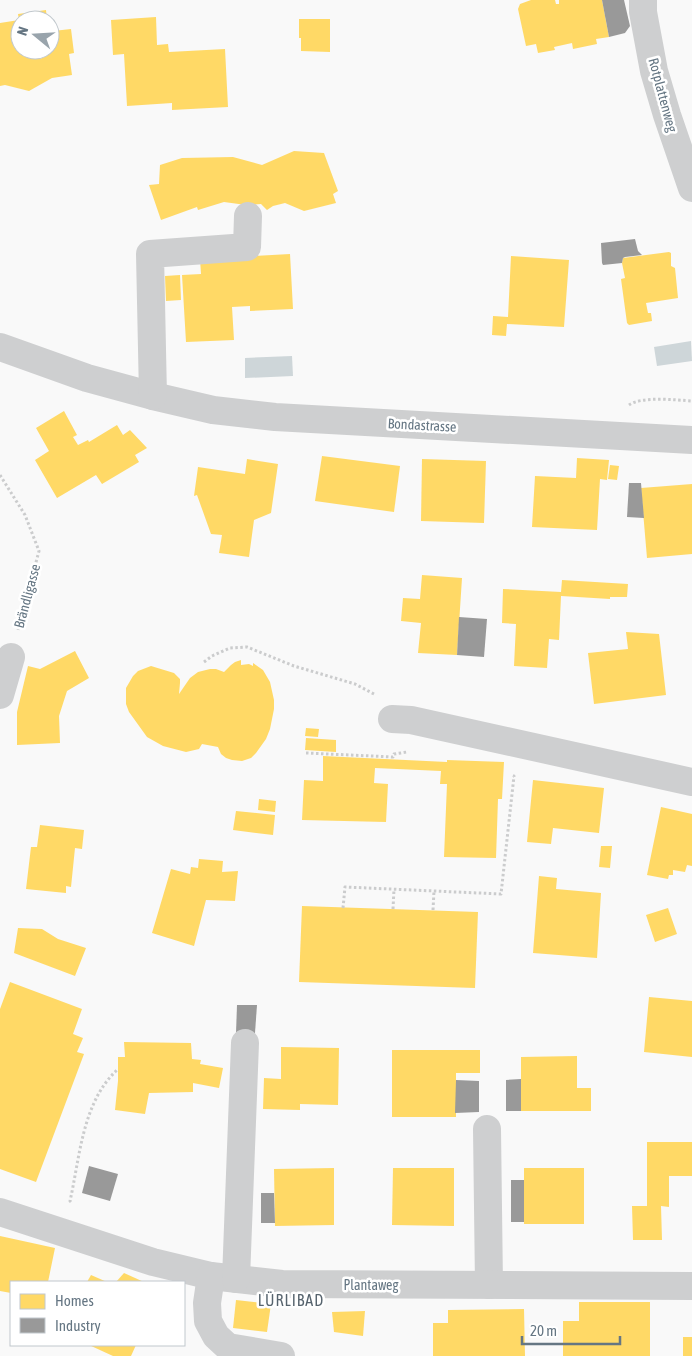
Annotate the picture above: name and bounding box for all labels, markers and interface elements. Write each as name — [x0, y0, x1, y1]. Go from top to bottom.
north arrow — [10, 10, 60, 60]
text: N — [14, 25, 32, 37]
street label: Rotplattenweg — [645, 56, 681, 134]
street label: Bondastrasse — [387, 415, 457, 435]
street label: Brändligasse — [11, 562, 43, 630]
street label: Plantaweg — [343, 1277, 399, 1293]
legend — [10, 1281, 185, 1346]
district label: LÜRLIBAD — [258, 1291, 324, 1309]
text: Homes — [55, 1292, 94, 1309]
scale bar — [522, 1314, 620, 1346]
text: Industry — [55, 1317, 101, 1334]
text: 20 m — [530, 1322, 557, 1339]

